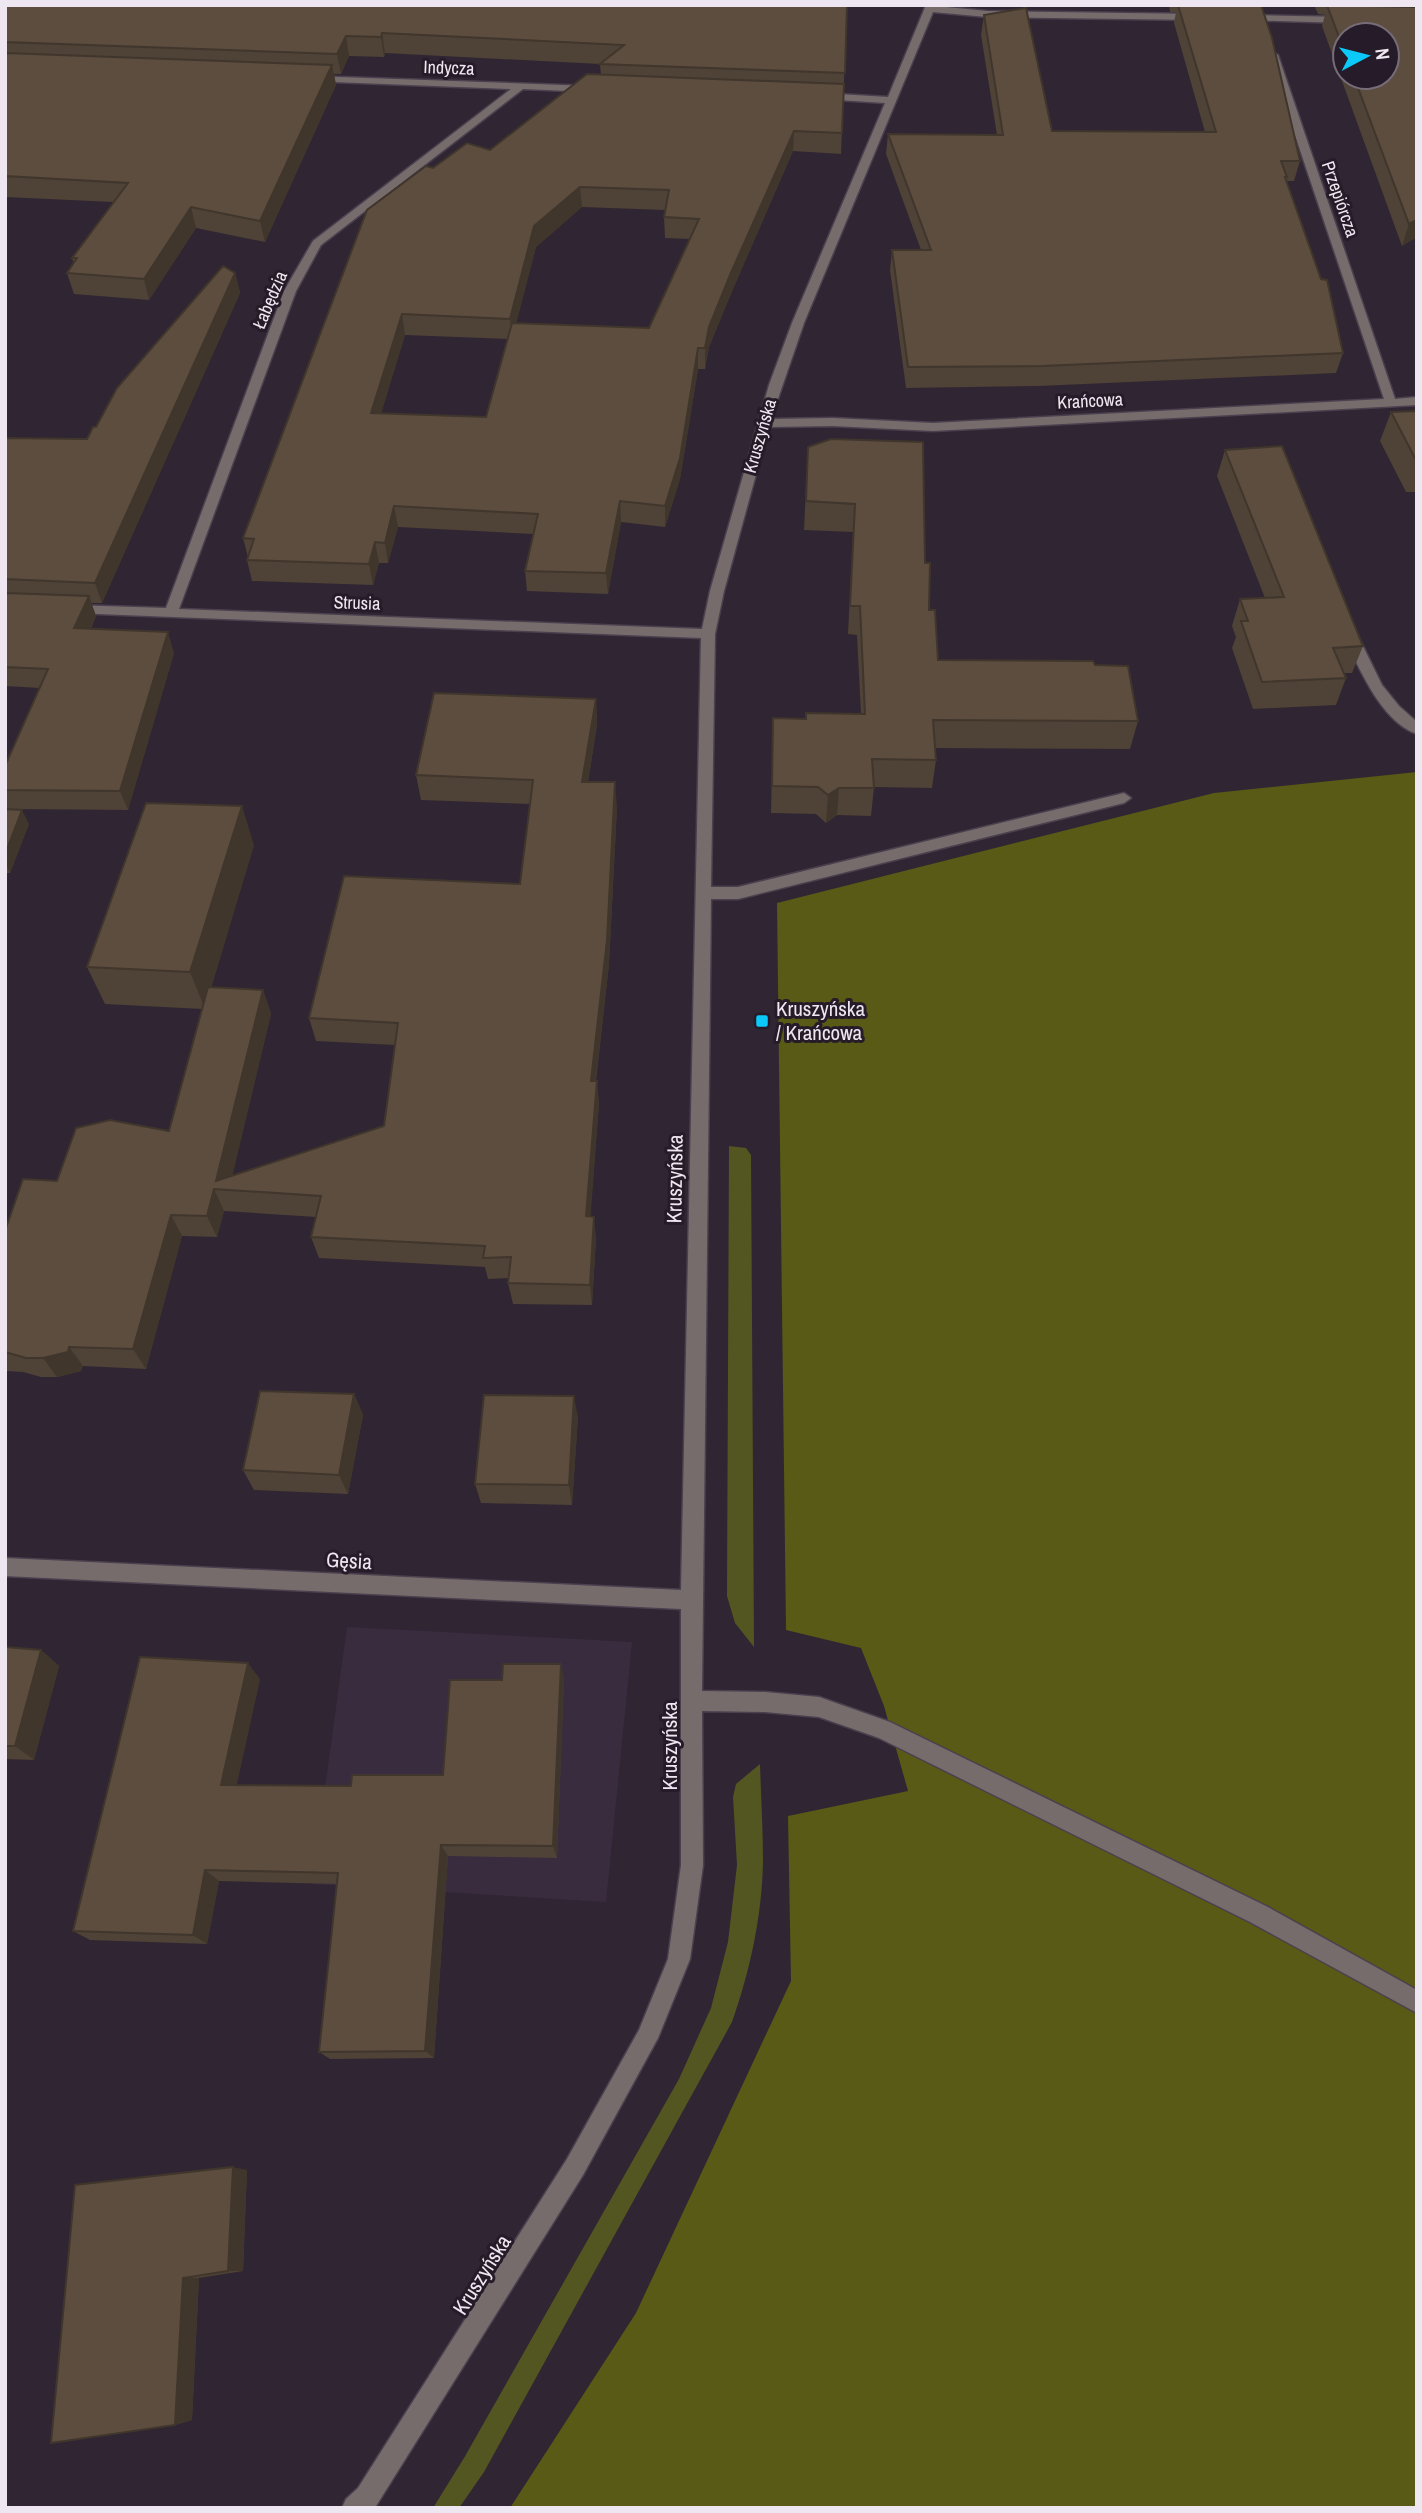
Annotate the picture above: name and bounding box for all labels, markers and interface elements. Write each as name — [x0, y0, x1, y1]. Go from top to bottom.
north arrow — [1331, 21, 1401, 91]
text: N — [1369, 47, 1396, 61]
street label: Indycza — [423, 54, 475, 81]
street label: Przepiórcza — [1316, 158, 1365, 240]
street label: Łabędzia — [246, 267, 293, 333]
street label: Krańcowa — [1057, 386, 1123, 415]
street label: Kruszyńska — [737, 396, 782, 476]
street label: Strusia — [333, 589, 381, 616]
place label: Kruszyńska / Krańcowa — [776, 994, 865, 1047]
marker: Kruszyńska / Krańcowa — [754, 1013, 770, 1029]
street label: Kruszyńska — [659, 1134, 690, 1224]
street label: Gęsia — [325, 1545, 373, 1576]
street label: Kruszyńska — [655, 1701, 684, 1791]
street label: Kruszyńska — [446, 2229, 518, 2320]

